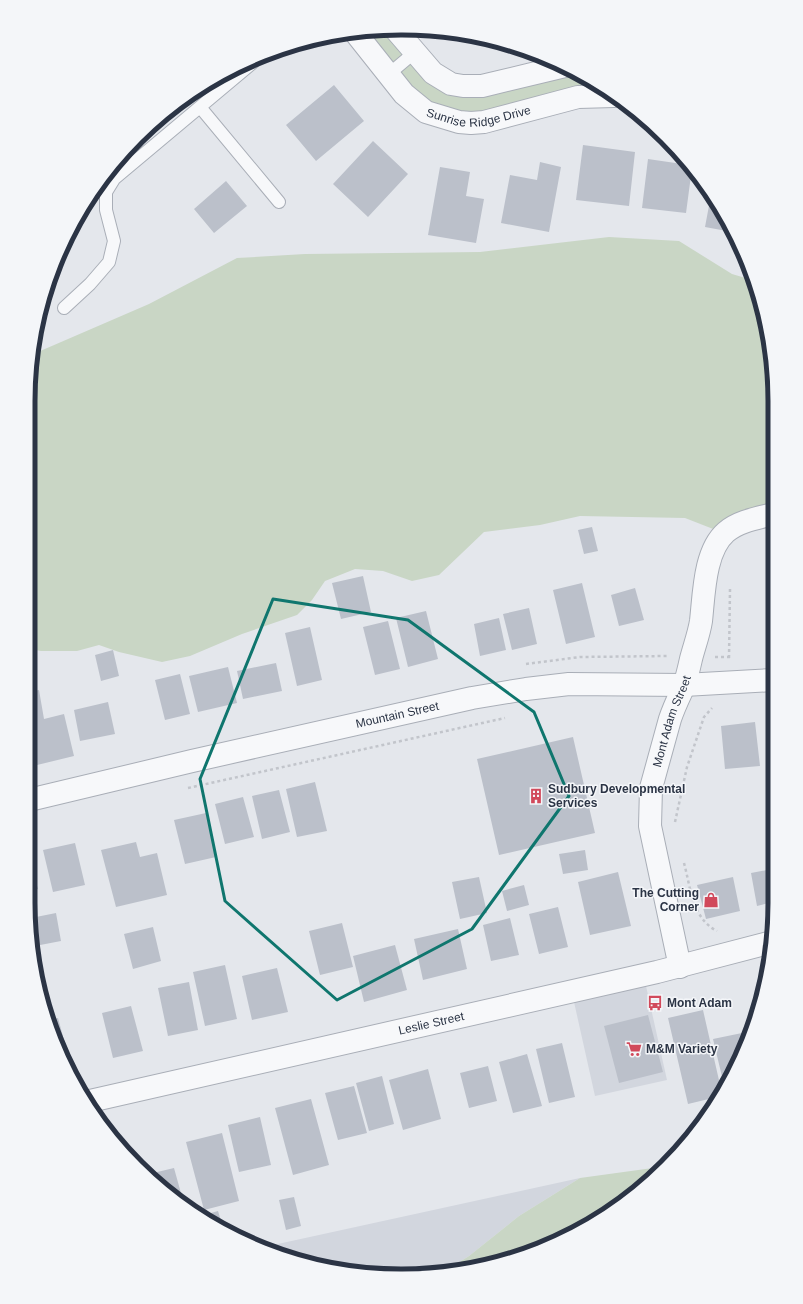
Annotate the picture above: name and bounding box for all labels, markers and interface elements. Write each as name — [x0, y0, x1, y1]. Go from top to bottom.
street label: Sunrise Ridge Drive — [425, 103, 533, 130]
street label: Mont Adam Street — [650, 673, 694, 769]
street label: Mountain Street — [354, 699, 441, 731]
place label: Sudbury Developmental Services — [548, 782, 685, 810]
building icon: Sudbury Developmental Services — [527, 787, 545, 805]
place label: The Cutting Corner — [632, 886, 699, 914]
shop icon: The Cutting Corner — [702, 891, 720, 909]
bus stop icon: Mont Adam — [646, 994, 664, 1012]
place label: Mont Adam — [667, 996, 732, 1010]
street label: Leslie Street — [397, 1009, 466, 1038]
supermarket icon: M&M Variety — [625, 1040, 643, 1058]
place label: M&M Variety — [646, 1042, 718, 1056]

